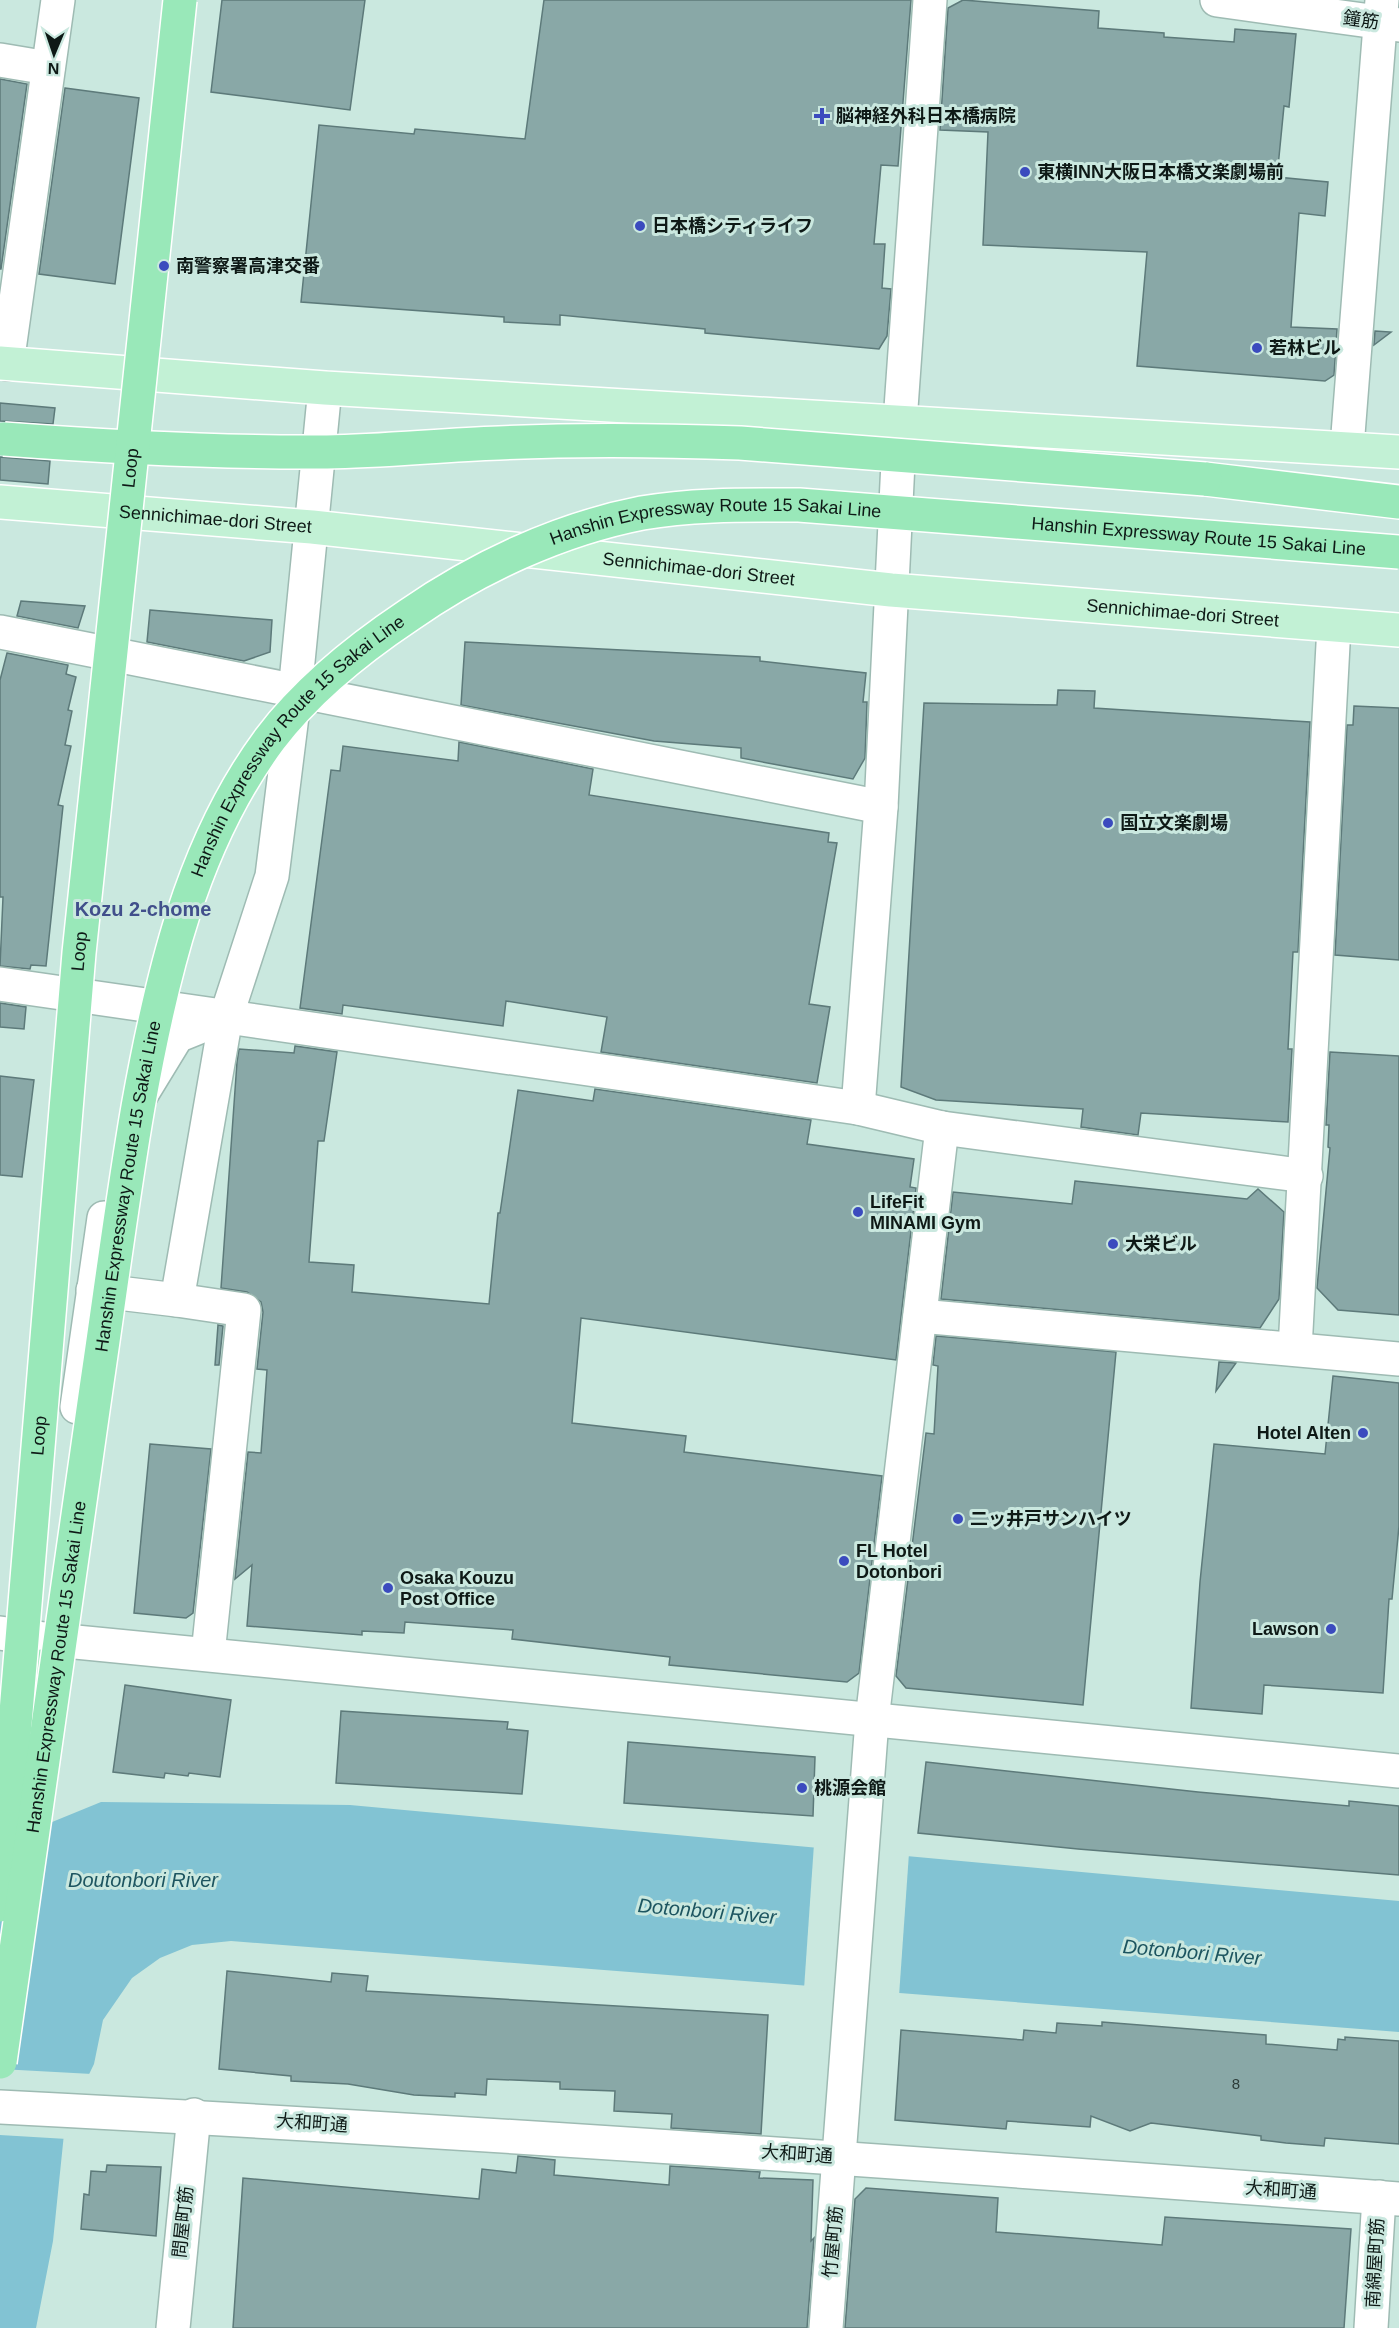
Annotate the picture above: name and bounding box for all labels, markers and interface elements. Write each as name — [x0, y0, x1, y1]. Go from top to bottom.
street label: 鐘筋 — [1342, 8, 1380, 32]
north arrow — [24, 24, 84, 84]
text: N — [47, 60, 60, 77]
place label: 脳神経外科日本橋病院 — [836, 106, 1016, 126]
marker: 脳神経外科日本橋病院 — [813, 107, 831, 125]
place label: 東横INN大阪日本橋文楽劇場前 — [1037, 162, 1284, 182]
marker: 東横INN大阪日本橋文楽劇場前 — [1018, 165, 1032, 179]
place label: 日本橋シティライフ — [652, 216, 813, 236]
marker: 日本橋シティライフ — [633, 219, 647, 233]
place label: 南警察署高津交番 — [176, 256, 320, 276]
marker: 南警察署高津交番 — [157, 259, 171, 273]
place label: 若林ビル — [1269, 338, 1341, 358]
marker: 若林ビル — [1250, 341, 1264, 355]
street label: Loop — [118, 447, 142, 489]
street label: Hanshin Expressway Route 15 Sakai Line — [547, 495, 882, 549]
street label: Sennichimae-dori Street — [118, 502, 312, 537]
street label: Hanshin Expressway Route 15 Sakai Line — [1031, 513, 1367, 559]
street label: Sennichimae-dori Street — [602, 549, 796, 589]
street label: Sennichimae-dori Street — [1086, 595, 1280, 631]
street label: Hanshin Expressway Route 15 Sakai Line — [187, 611, 408, 880]
place label: 国立文楽劇場 — [1120, 813, 1228, 833]
marker: 国立文楽劇場 — [1101, 816, 1115, 830]
district label: Kozu 2-chome — [75, 898, 211, 920]
street label: Loop — [68, 930, 91, 972]
street label: Hanshin Expressway Route 15 Sakai Line — [92, 1019, 165, 1353]
place label: LifeFit MINAMI Gym — [870, 1192, 981, 1233]
marker: LifeFit MINAMI Gym — [851, 1205, 865, 1219]
place label: 大栄ビル — [1125, 1234, 1197, 1254]
marker: 大栄ビル — [1106, 1237, 1120, 1251]
street label: Loop — [27, 1415, 51, 1456]
place label: Hotel Alten — [1257, 1423, 1351, 1443]
marker: Hotel Alten — [1356, 1426, 1370, 1440]
street label: Hanshin Expressway Route 15 Sakai Line — [23, 1500, 90, 1834]
place label: 二ッ井戸サンハイツ — [970, 1509, 1132, 1529]
marker: 二ッ井戸サンハイツ — [951, 1512, 965, 1526]
place label: FL Hotel Dotonbori — [856, 1541, 942, 1582]
marker: FL Hotel Dotonbori — [837, 1554, 851, 1568]
place label: Osaka Kouzu Post Office — [400, 1568, 514, 1609]
marker: Osaka Kouzu Post Office — [381, 1581, 395, 1595]
place label: Lawson — [1252, 1619, 1319, 1639]
marker: Lawson — [1324, 1622, 1338, 1636]
place label: 桃源会館 — [814, 1778, 886, 1798]
marker: 桃源会館 — [795, 1781, 809, 1795]
water label: Doutonbori River — [68, 1869, 219, 1891]
water label: Dotonbori River — [637, 1894, 778, 1928]
water label: Dotonbori River — [1122, 1935, 1263, 1969]
house number: 8 — [1232, 2075, 1240, 2092]
street label: 大和町通 — [275, 2111, 349, 2135]
street label: 大和町通 — [760, 2142, 834, 2166]
street label: 大和町通 — [1244, 2178, 1318, 2202]
street label: 問屋町筋 — [169, 2185, 197, 2259]
street label: 竹屋町筋 — [820, 2205, 846, 2279]
street label: 南綿屋町筋 — [1363, 2218, 1387, 2308]

